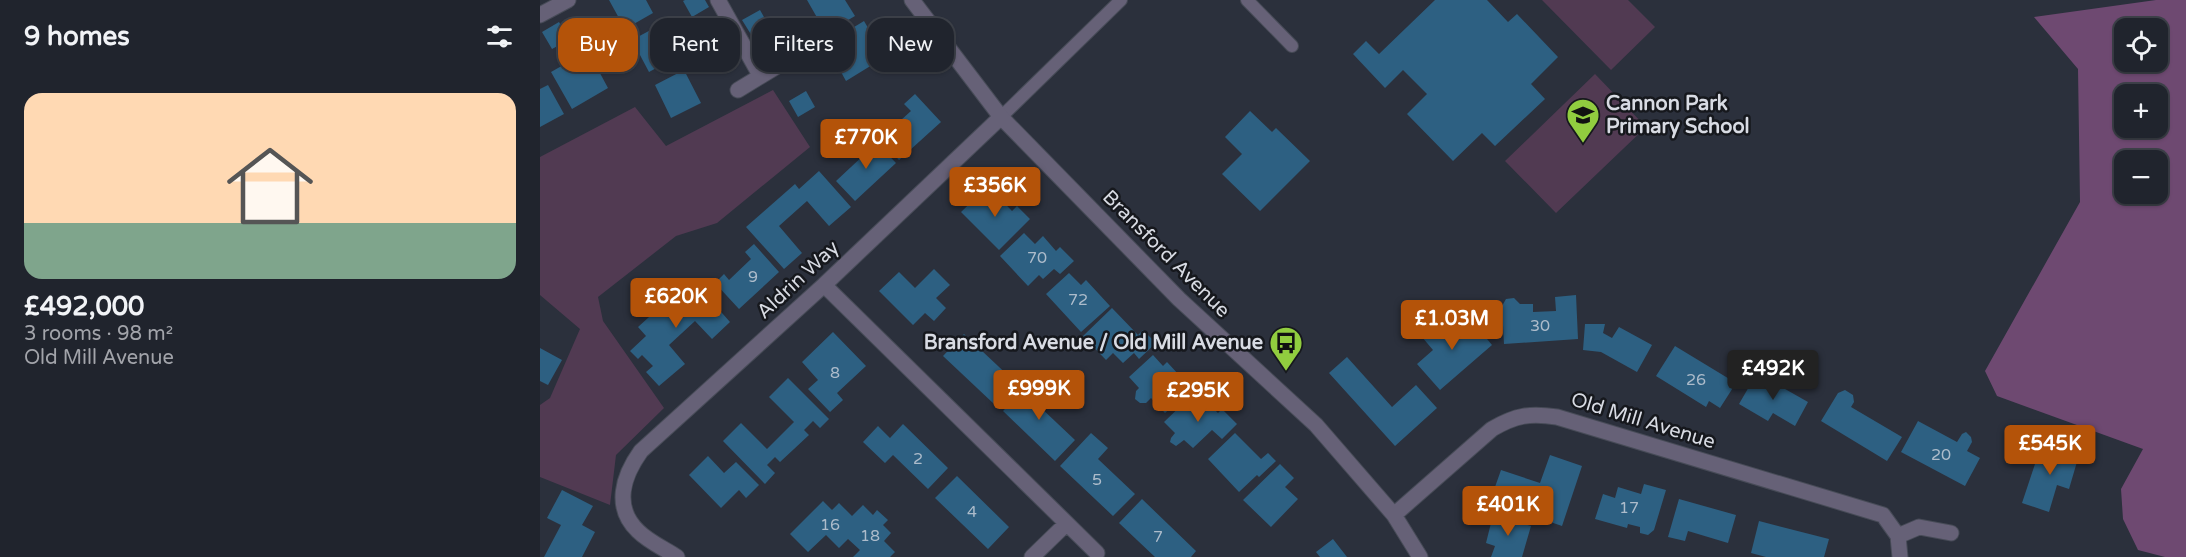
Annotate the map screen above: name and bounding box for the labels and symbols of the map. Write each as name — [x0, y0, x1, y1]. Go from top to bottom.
place label: Cannon Park Primary School — [1606, 92, 1750, 139]
school or university icon: Cannon Park Primary School — [1565, 97, 1601, 144]
pin: £770K — [824, 119, 908, 170]
pin: £356K — [953, 167, 1037, 218]
street label: Bransford Avenue — [1097, 185, 1235, 323]
street label: Aldrin Way — [752, 236, 844, 324]
house number: 70 — [1027, 248, 1047, 268]
house number: 9 — [748, 267, 758, 287]
pin: £620K — [634, 278, 718, 329]
house number: 72 — [1068, 290, 1088, 310]
pin: £1.03M — [1403, 300, 1501, 351]
house number: 30 — [1530, 316, 1550, 336]
bus stop icon: Bransford Avenue / Old Mill Avenue — [1268, 325, 1304, 372]
place label: Bransford Avenue / Old Mill Avenue — [924, 331, 1263, 355]
pin: £492K — [1731, 350, 1815, 401]
house number: 8 — [830, 363, 840, 383]
pin: £999K — [997, 370, 1081, 421]
house number: 26 — [1686, 370, 1706, 390]
pin: £295K — [1156, 372, 1240, 423]
street label: Old Mill Avenue — [1568, 388, 1718, 454]
pin: £545K — [2008, 425, 2092, 476]
house number: 20 — [1931, 445, 1951, 465]
house number: 2 — [913, 449, 923, 469]
house number: 5 — [1092, 470, 1102, 490]
pin: £401K — [1466, 486, 1550, 537]
house number: 17 — [1619, 498, 1639, 518]
house number: 4 — [967, 502, 977, 522]
house number: 16 — [820, 515, 840, 535]
house number: 18 — [860, 526, 880, 546]
house number: 7 — [1153, 527, 1163, 547]

